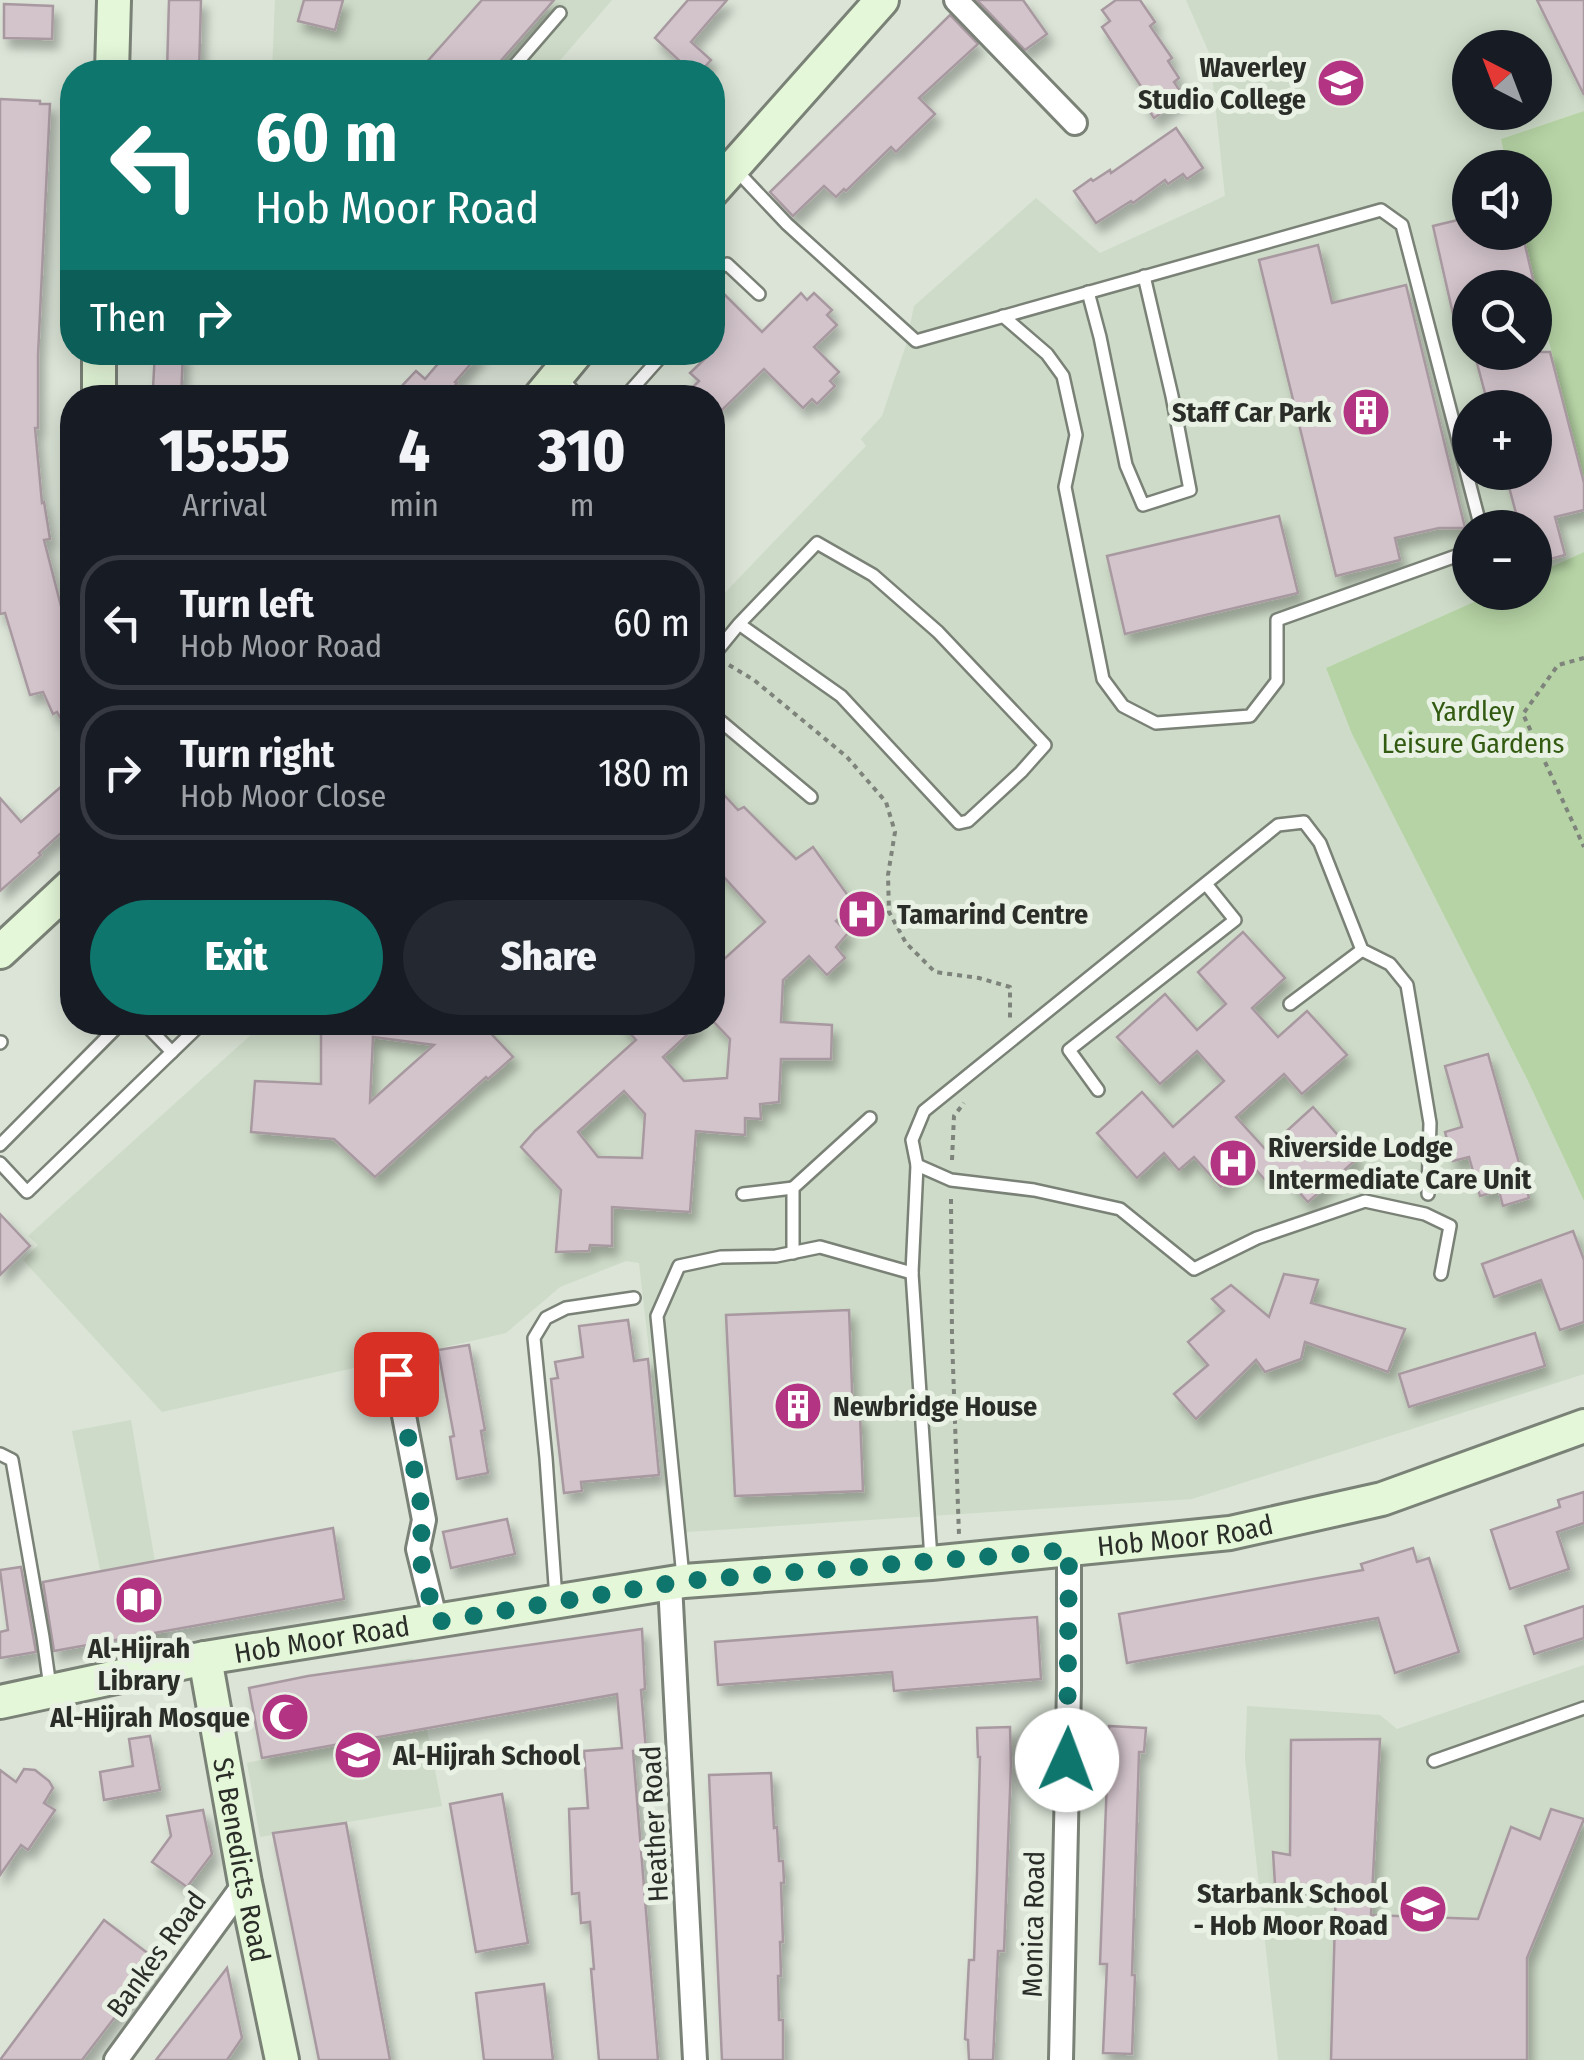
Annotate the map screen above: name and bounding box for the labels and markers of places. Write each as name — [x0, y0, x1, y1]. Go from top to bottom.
place label: Waverley Studio College — [1138, 51, 1307, 116]
school or university icon: Waverley Studio College — [1315, 57, 1367, 109]
building icon: Staff Car Park — [1340, 386, 1392, 438]
place label: Staff Car Park — [1172, 396, 1332, 429]
hospital icon: Tamarind Centre — [836, 888, 888, 940]
place label: Tamarind Centre — [897, 898, 1088, 931]
place label: Riverside Lodge Intermediate Care Unit — [1268, 1131, 1533, 1196]
hospital icon: Riverside Lodge Intermediate Care Unit — [1207, 1137, 1259, 1189]
pin — [354, 1332, 439, 1417]
building icon: Newbridge House — [772, 1380, 824, 1432]
place label: Newbridge House — [833, 1390, 1037, 1423]
library icon: Al-Hijrah Library — [113, 1574, 165, 1626]
place label: Al-Hijrah Library — [87, 1632, 190, 1697]
mosque icon: Al-Hijrah Mosque — [259, 1691, 311, 1743]
place label: Al-Hijrah Mosque — [49, 1701, 250, 1734]
school or university icon: Al-Hijrah School — [332, 1729, 384, 1781]
place label: Al-Hijrah School — [392, 1739, 581, 1772]
place label: Starbank School - Hob Moor Road — [1193, 1877, 1388, 1942]
school or university icon: Starbank School - Hob Moor Road — [1397, 1883, 1449, 1935]

